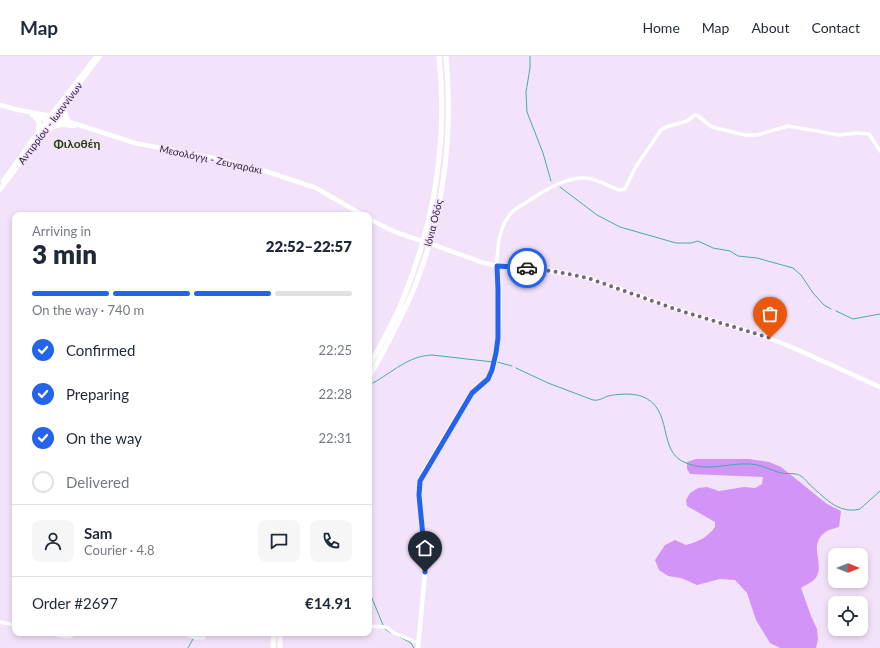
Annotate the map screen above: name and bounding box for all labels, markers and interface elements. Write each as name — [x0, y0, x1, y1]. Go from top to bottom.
text: Map — [20, 16, 58, 39]
text: Home — [642, 19, 680, 36]
text: Map — [702, 19, 729, 36]
text: About — [751, 19, 789, 36]
text: Contact — [811, 19, 860, 36]
street label: Αντιρρίου - Ιωαννίνων — [15, 80, 85, 166]
district label: Φιλοθέη — [54, 136, 100, 151]
street label: Μεσολόγγι - Ζευγαράκι — [159, 142, 264, 176]
street label: Ιόνια Οδός — [421, 198, 445, 248]
text: Arriving in — [32, 223, 91, 239]
text: 22:52–22:57 — [266, 237, 352, 255]
text: 3 min — [32, 238, 97, 270]
courier — [507, 248, 547, 288]
icon: car — [516, 257, 538, 279]
pin — [753, 297, 787, 338]
text: On the way · 740 m — [32, 302, 144, 318]
icon: bag — [759, 303, 781, 325]
icon: check — [32, 339, 54, 361]
text: Confirmed — [66, 341, 135, 359]
text: 22:25 — [319, 342, 352, 358]
icon: check — [32, 383, 54, 405]
text: Preparing — [66, 385, 129, 403]
text: 22:28 — [319, 386, 352, 402]
icon: check — [32, 427, 54, 449]
text: On the way — [66, 429, 142, 447]
text: 22:31 — [319, 430, 352, 446]
text: Delivered — [66, 473, 129, 491]
button: person — [32, 520, 74, 562]
button: chat — [258, 520, 300, 562]
button: phone — [310, 520, 352, 562]
text: Sam — [84, 524, 112, 542]
pin — [408, 531, 442, 572]
icon: home — [414, 537, 436, 559]
text: Courier · 4.8 — [84, 542, 155, 558]
north arrow — [828, 548, 868, 588]
map controls — [828, 548, 868, 636]
text: Order #2697 — [32, 594, 118, 612]
text: €14.91 — [305, 594, 352, 612]
button: locate — [828, 596, 868, 636]

